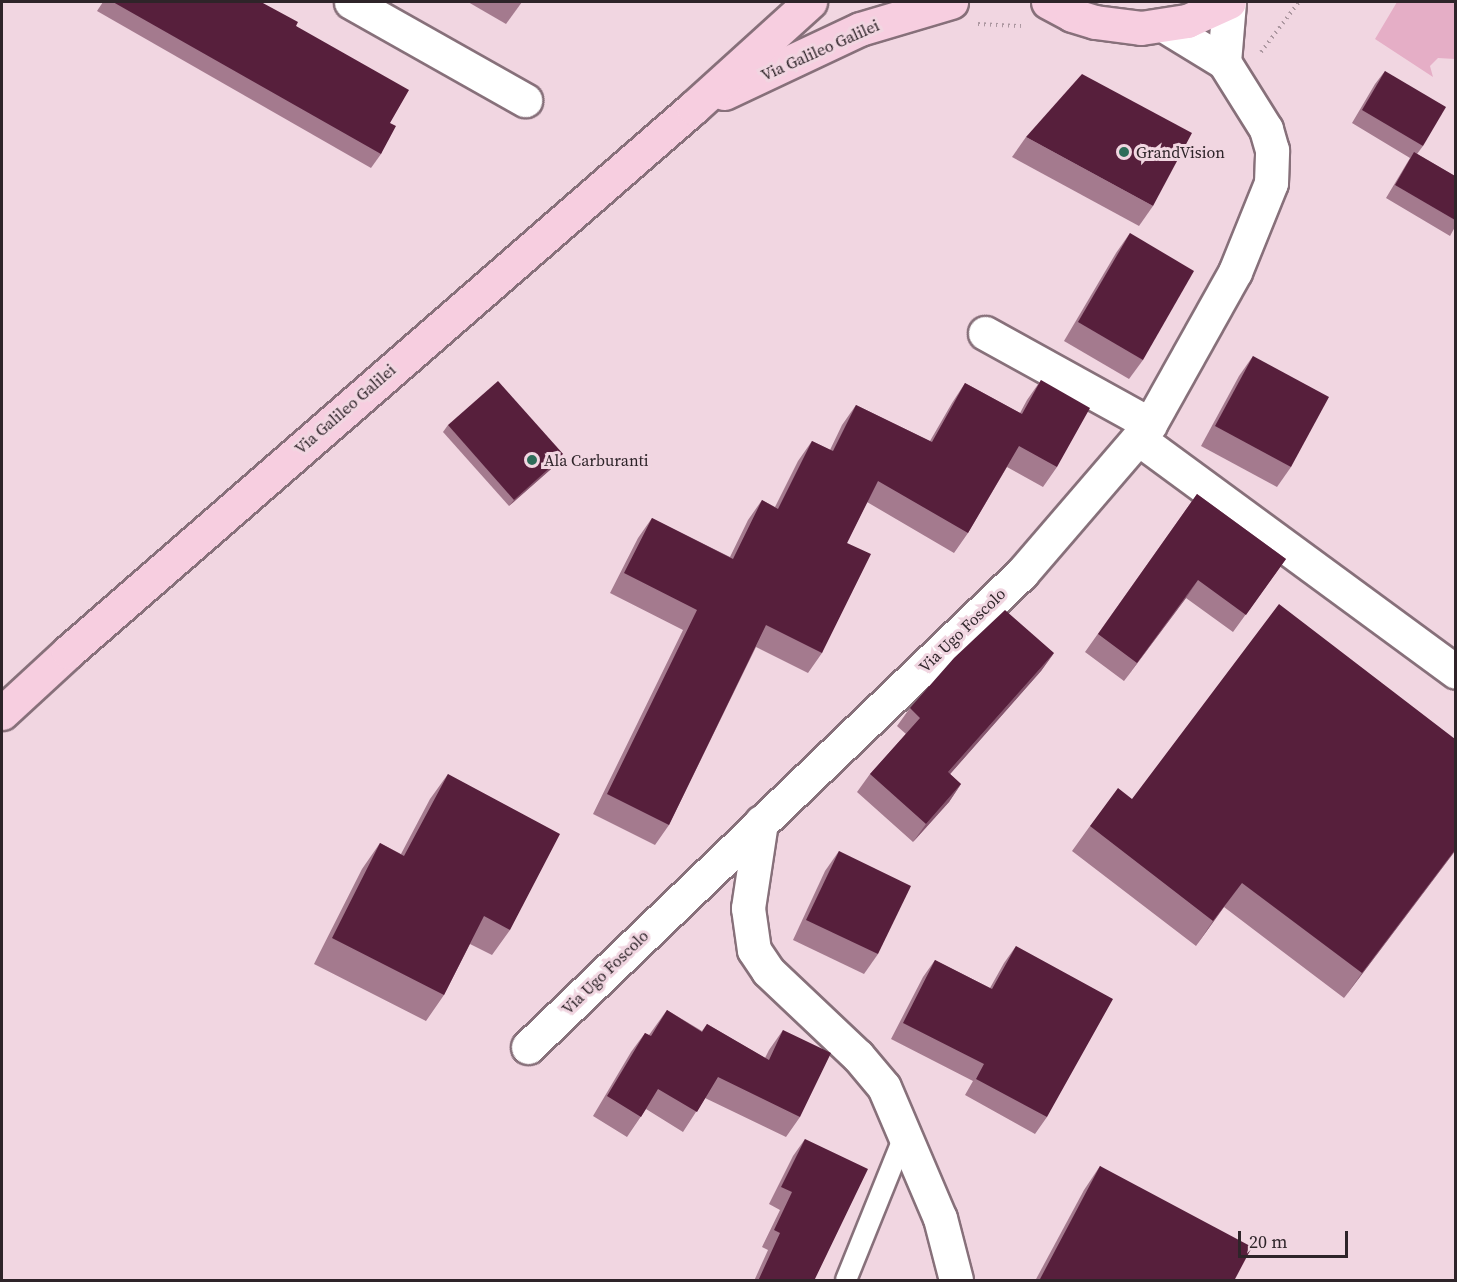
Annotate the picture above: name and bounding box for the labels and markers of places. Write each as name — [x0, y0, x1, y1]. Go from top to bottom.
place label: GrandVision — [1136, 142, 1225, 162]
marker: GrandVision — [1117, 145, 1131, 159]
place label: Ala Carburanti — [544, 450, 648, 470]
marker: Ala Carburanti — [525, 453, 539, 467]

